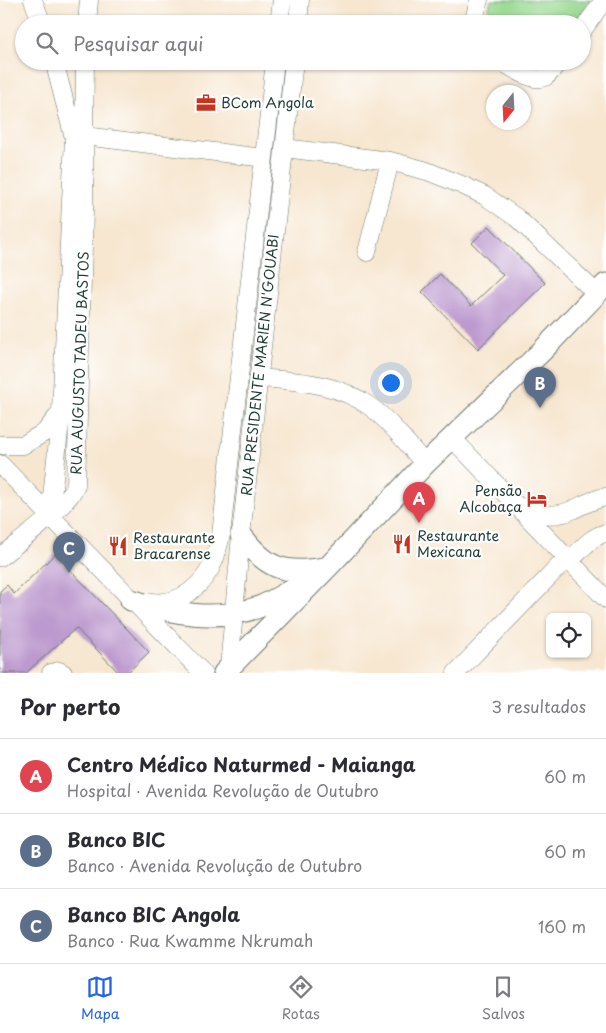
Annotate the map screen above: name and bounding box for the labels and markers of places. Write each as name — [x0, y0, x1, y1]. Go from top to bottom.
office icon: BCom Angola — [195, 92, 217, 114]
place label: BCom Angola — [221, 92, 314, 113]
pin: B — [524, 367, 556, 408]
place label: Pensão Alcobaça — [459, 480, 522, 517]
pin: A — [403, 482, 435, 523]
hotel icon: Pensão Alcobaça — [526, 488, 548, 510]
place label: Restaurante Mexicana — [417, 525, 499, 562]
place label: Restaurante Bracarense — [133, 527, 215, 564]
pin: C — [53, 532, 85, 573]
restaurant icon: Restaurante Mexicana — [391, 533, 413, 555]
restaurant icon: Restaurante Bracarense — [107, 535, 129, 557]

